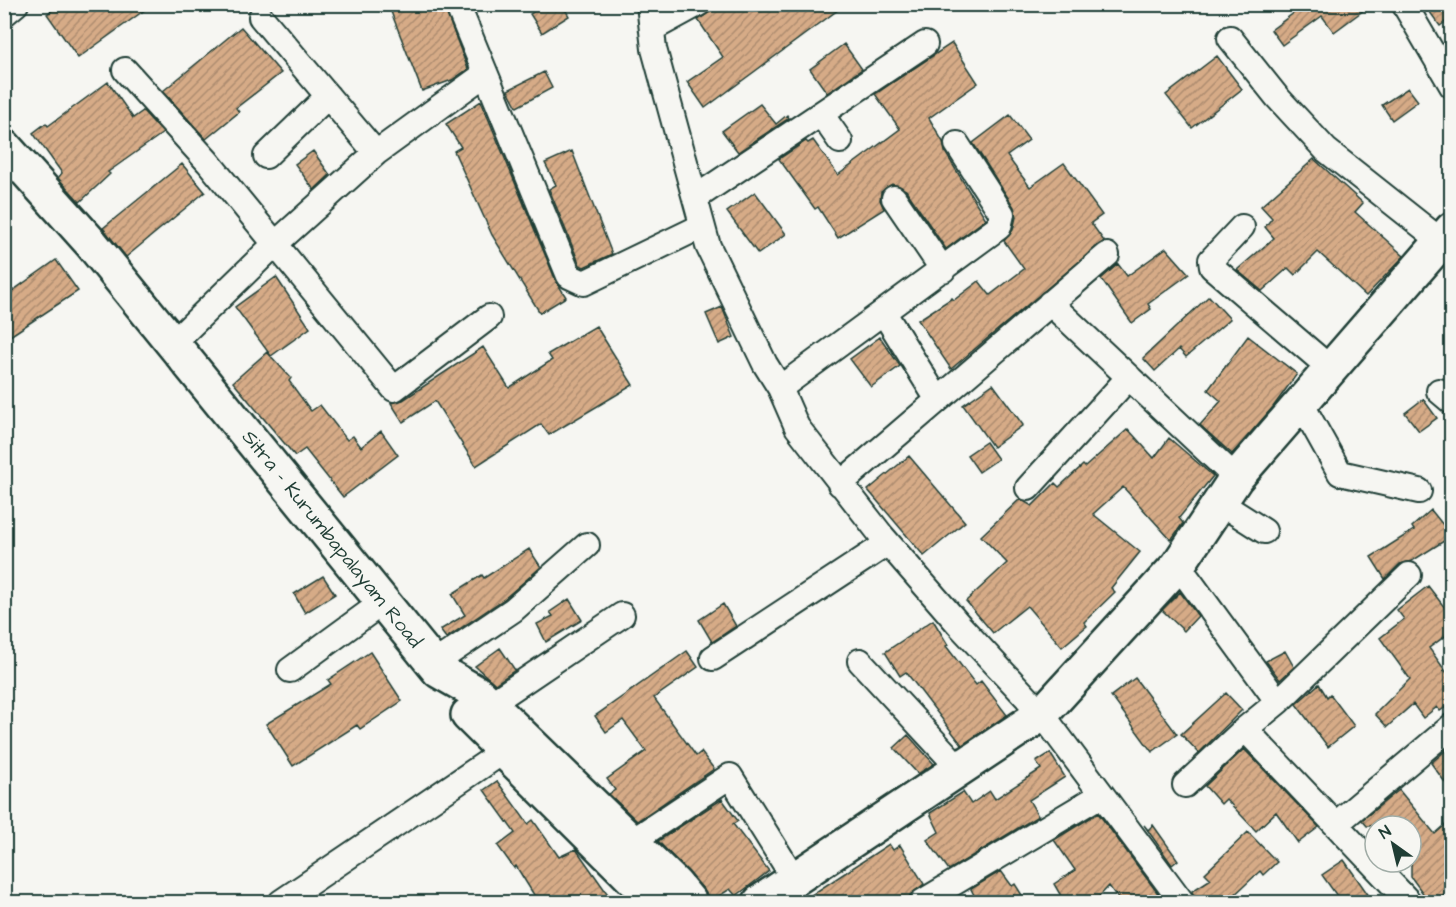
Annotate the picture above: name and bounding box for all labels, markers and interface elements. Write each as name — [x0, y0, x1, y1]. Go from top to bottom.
street label: Sitra - Kurumbapalayam Road — [234, 424, 429, 655]
north arrow — [1363, 814, 1423, 874]
text: N — [1375, 820, 1395, 844]

